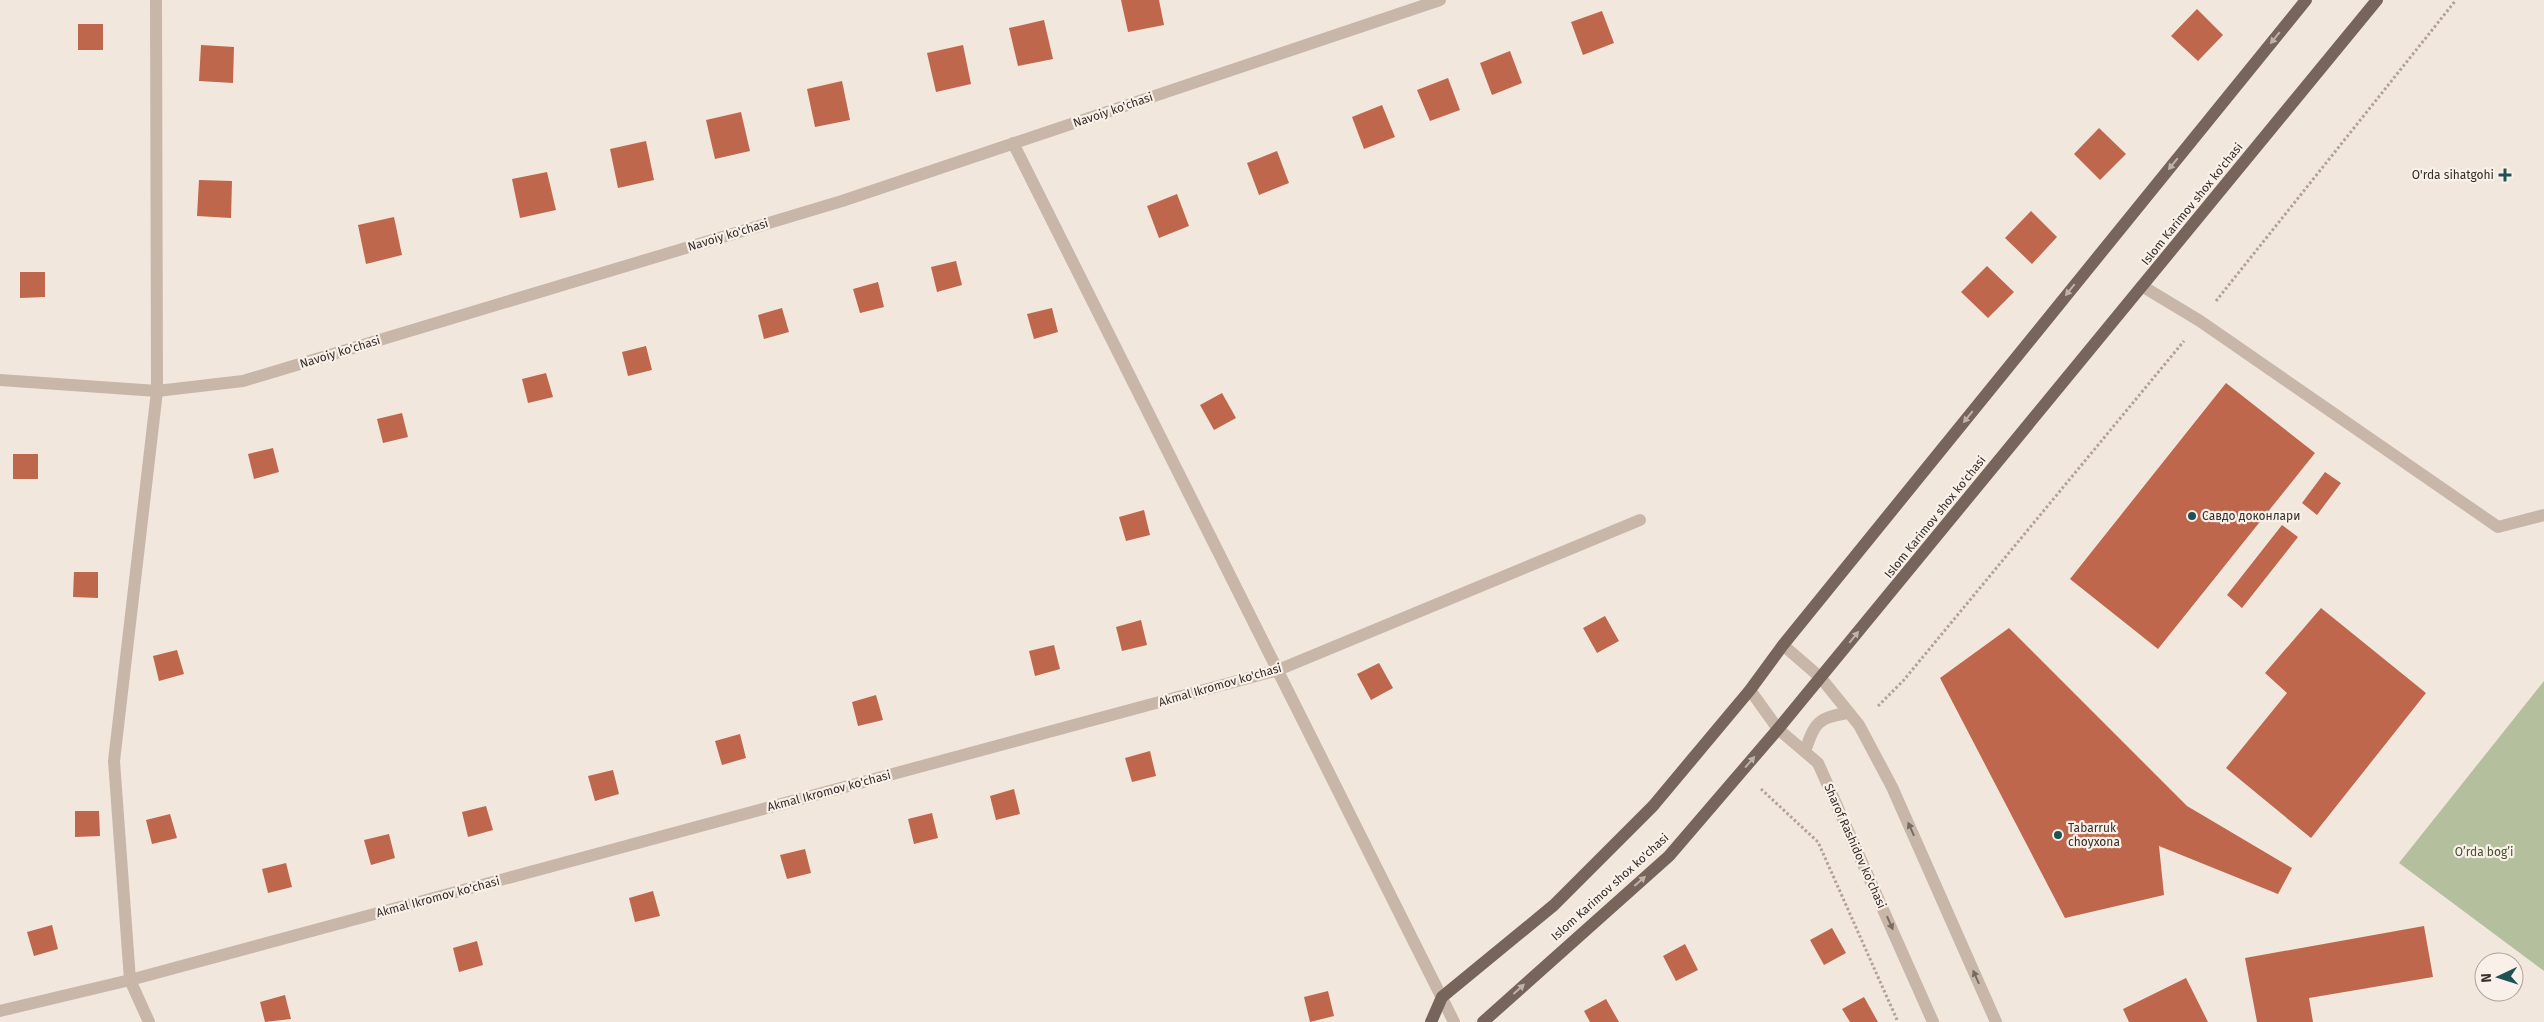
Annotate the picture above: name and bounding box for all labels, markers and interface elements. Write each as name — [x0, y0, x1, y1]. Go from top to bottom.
one-way arrow — [2270, 32, 2281, 44]
street label: Navoiy ko'chasi — [1071, 90, 1155, 130]
street label: Islom Karimov shox ko'chasi — [2138, 140, 2246, 268]
one-way arrow — [2167, 157, 2178, 170]
place label: O'rda sihatgohi — [2412, 168, 2494, 182]
marker: O'rda sihatgohi — [2498, 168, 2512, 182]
street label: Navoiy ko'chasi — [686, 216, 770, 254]
one-way arrow — [2065, 284, 2076, 297]
street label: Navoiy ko'chasi — [298, 333, 382, 371]
one-way arrow — [1963, 410, 1974, 423]
street label: Islom Karimov shox ko'chasi — [1881, 453, 1989, 581]
place label: Cавдо доконлари — [2202, 509, 2300, 523]
marker: Cавдо доконлари — [2186, 510, 2198, 522]
one-way arrow — [1849, 631, 1860, 644]
street label: Akmal Ikromov ko'chasi — [1157, 661, 1283, 709]
one-way arrow — [1744, 756, 1755, 768]
street label: Akmal Ikromov ko'chasi — [766, 768, 892, 814]
street label: Sharof Rashidov ko'chasi — [1821, 782, 1889, 910]
place label: Tabarruk choyxona — [2068, 821, 2120, 849]
one-way arrow — [1906, 822, 1914, 836]
marker: Tabarruk choyxona — [2052, 829, 2064, 841]
street label: Islom Karimov shox ko'chasi — [1548, 831, 1672, 943]
park label: O’rda bog’i — [2455, 845, 2513, 859]
street label: Akmal Ikromov ko'chasi — [375, 874, 501, 920]
one-way arrow — [1633, 875, 1645, 887]
one-way arrow — [1886, 916, 1894, 930]
north arrow — [2474, 952, 2524, 1002]
one-way arrow — [1972, 970, 1980, 984]
text: N — [2478, 973, 2495, 983]
one-way arrow — [1512, 983, 1524, 995]

